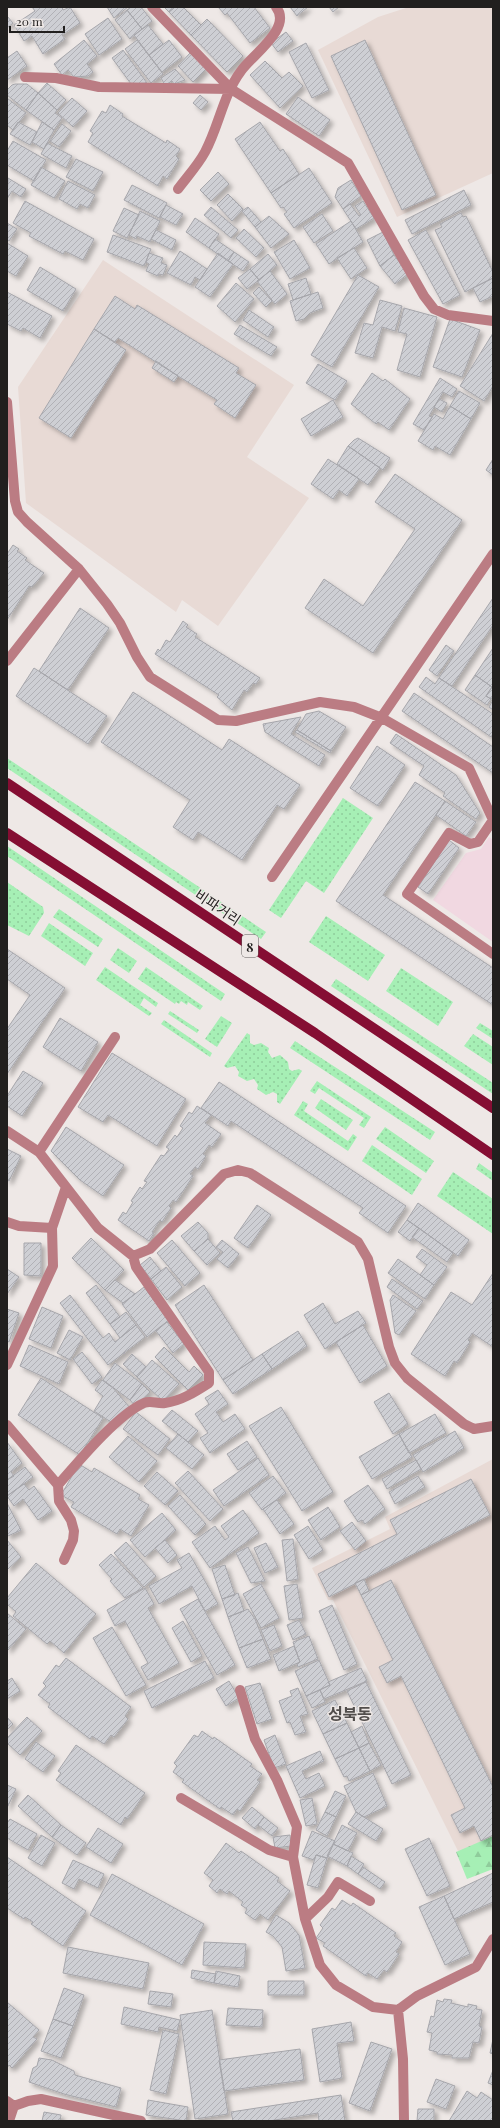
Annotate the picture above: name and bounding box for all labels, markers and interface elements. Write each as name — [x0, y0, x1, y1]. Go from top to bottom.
scale bar — [10, 8, 64, 34]
text: 20 m — [16, 13, 43, 29]
street label: 비파거리 — [191, 885, 245, 929]
road number: 8 — [242, 935, 258, 957]
district label: 성북동 — [328, 1703, 372, 1724]

